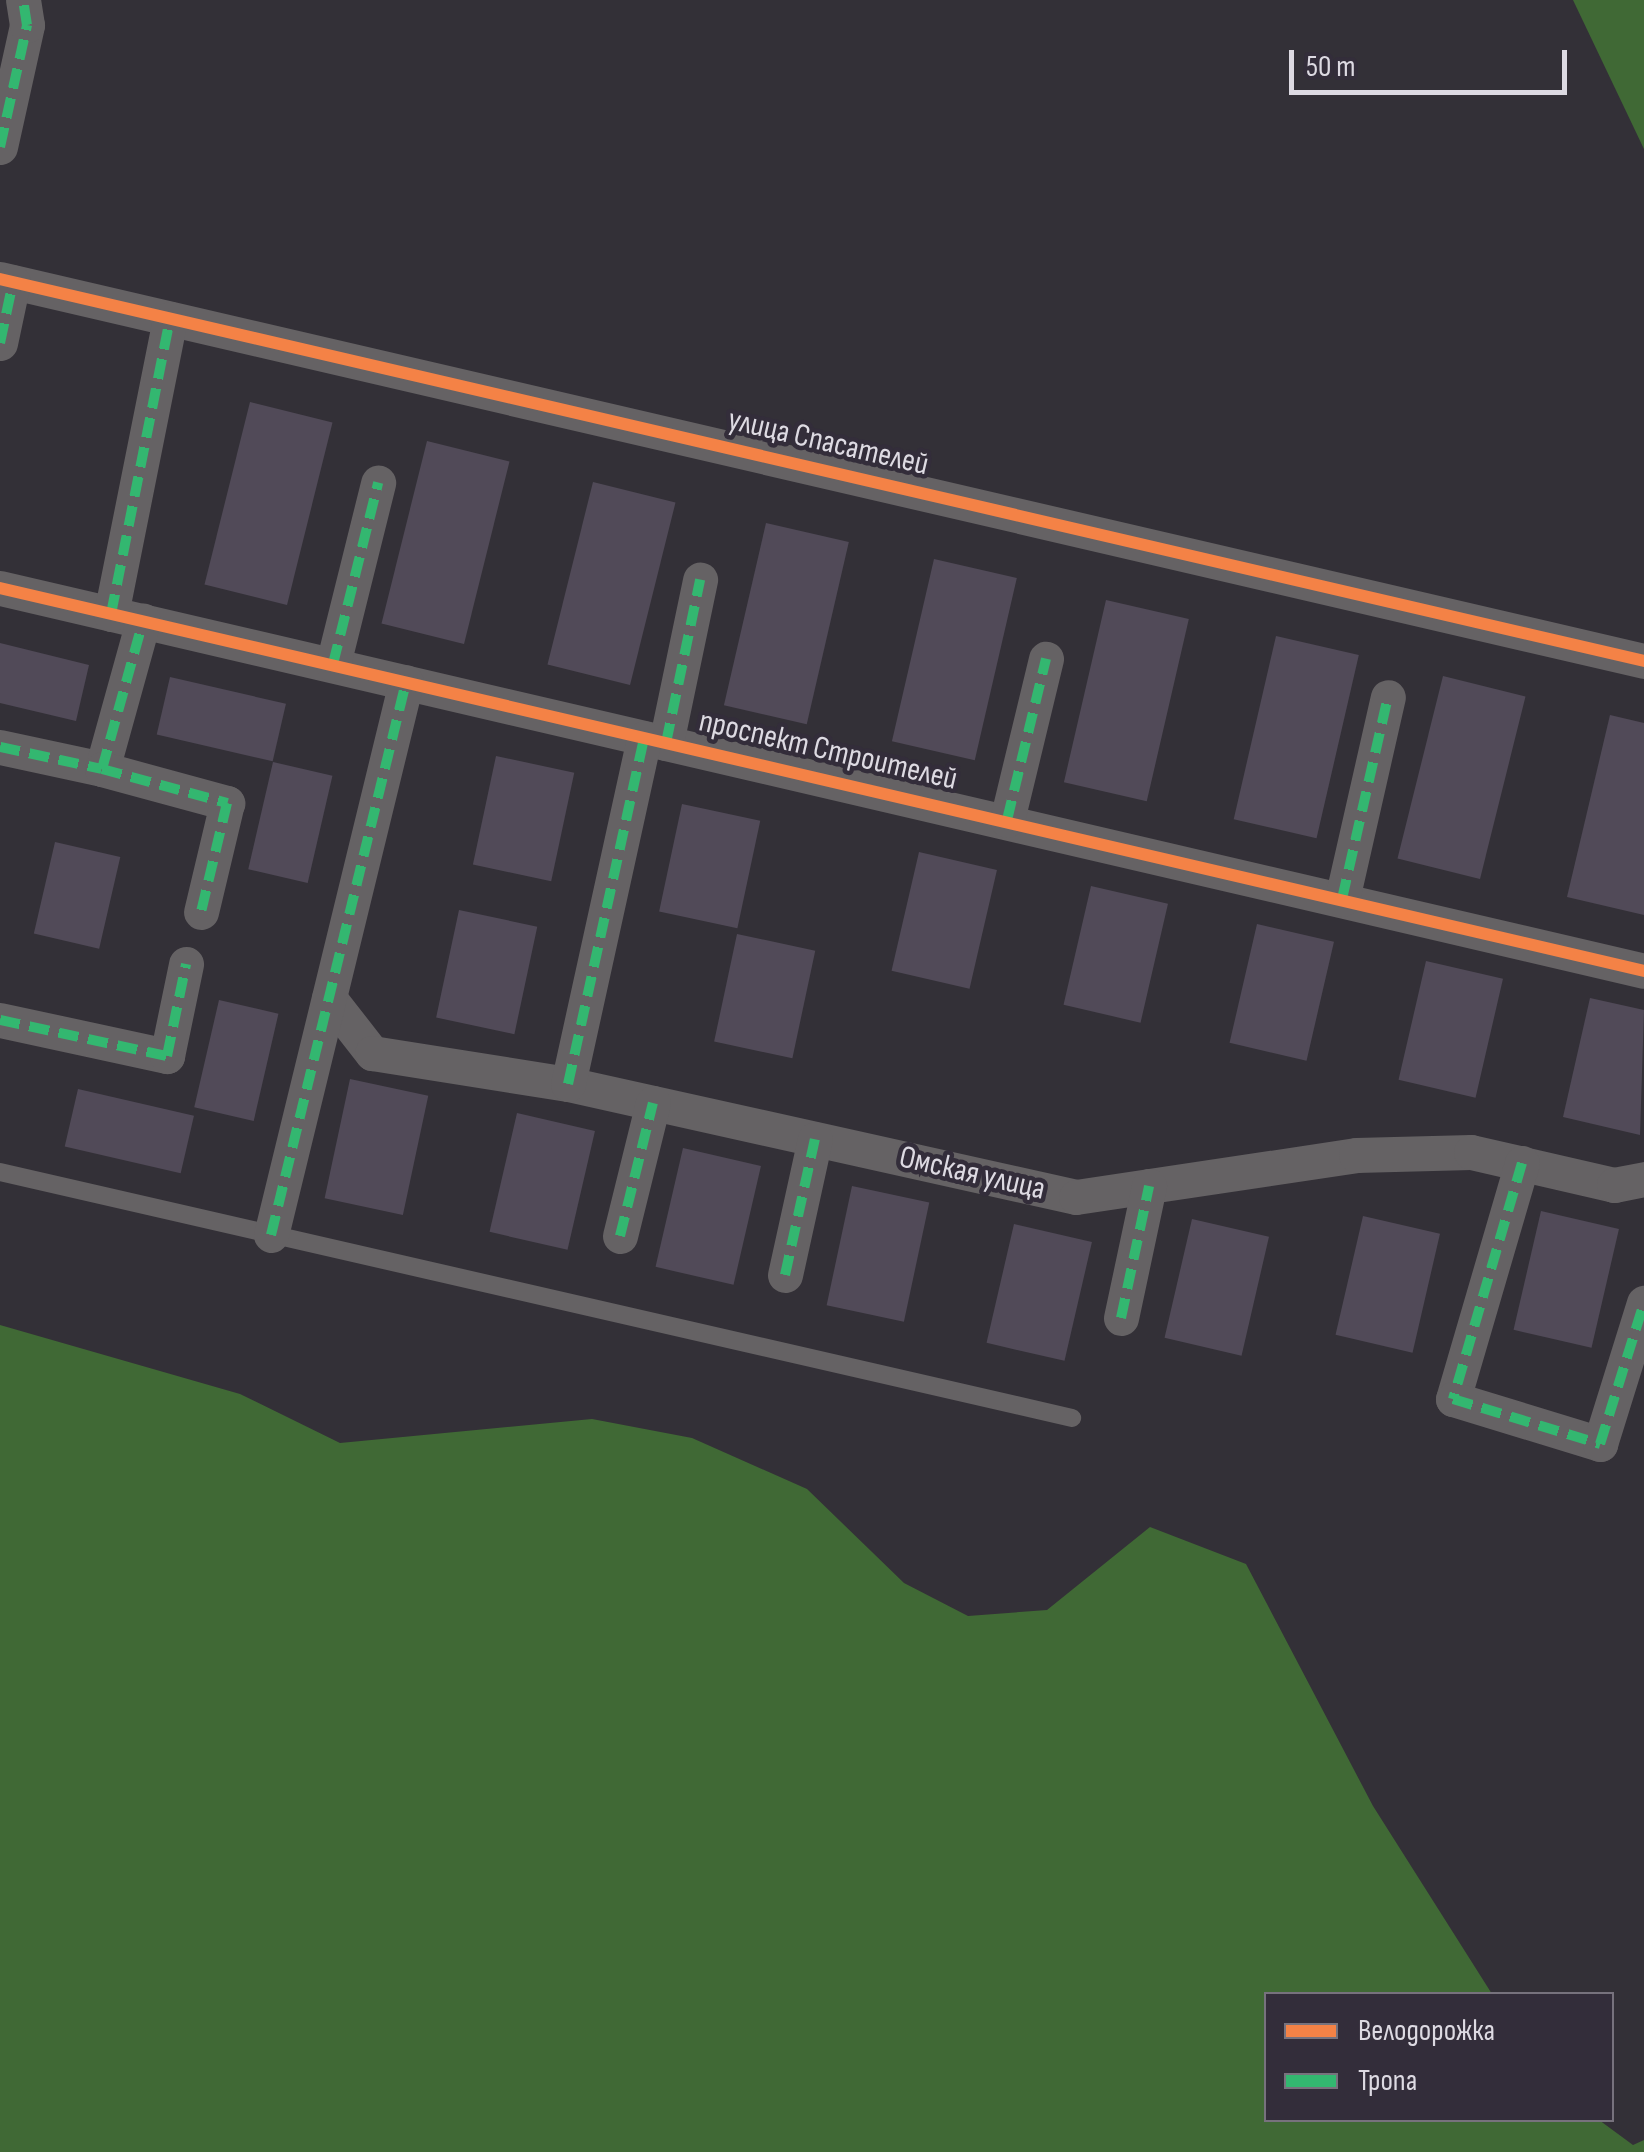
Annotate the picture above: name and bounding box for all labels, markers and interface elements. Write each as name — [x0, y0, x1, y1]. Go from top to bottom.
scale bar — [1294, 30, 1572, 92]
text: 50 m — [1306, 49, 1355, 85]
street label: улица Спасателей — [724, 401, 932, 485]
street label: проспект Строителей — [695, 703, 961, 799]
street label: Омская улица — [895, 1139, 1049, 1209]
legend — [1264, 1992, 1614, 2122]
text: Велодорожка — [1358, 2013, 1495, 2049]
text: Тропа — [1358, 2063, 1417, 2099]

